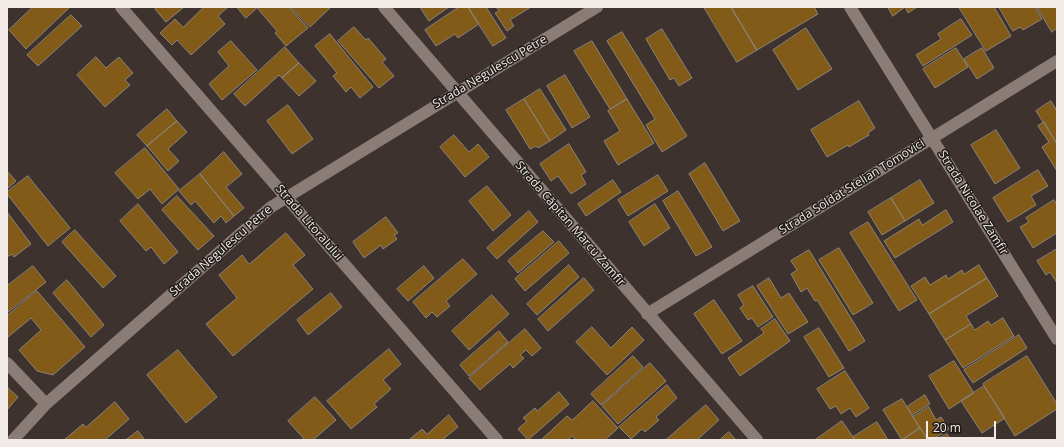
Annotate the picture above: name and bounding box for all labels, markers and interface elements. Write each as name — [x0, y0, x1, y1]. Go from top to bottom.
street label: Strada Negulescu Petre — [430, 32, 550, 112]
street label: Strada Soldat Stelian Tomovici — [777, 136, 927, 238]
street label: Strada Nicolae Zamfir — [935, 148, 1011, 258]
street label: Strada Căpitan Marcu Zamfir — [512, 159, 628, 289]
street label: Strada Litoralului — [272, 182, 346, 264]
street label: Strada Negulescu Petre — [167, 203, 275, 299]
scale bar — [928, 413, 998, 439]
text: 20 m — [933, 419, 961, 436]

